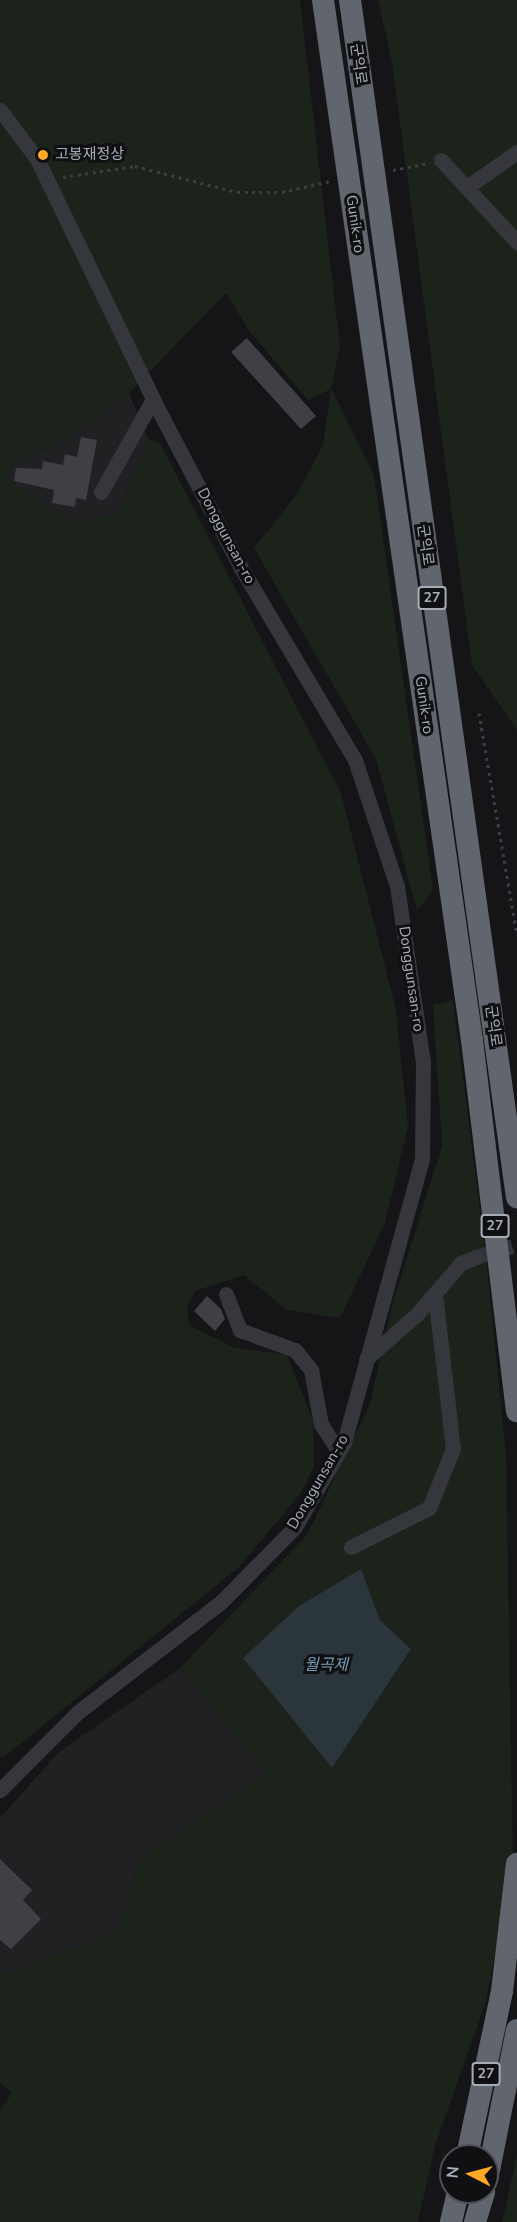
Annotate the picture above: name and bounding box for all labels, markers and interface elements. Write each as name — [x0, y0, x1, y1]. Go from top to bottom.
street label: 군익로 — [346, 42, 370, 86]
place label: 고봉재정상 — [55, 146, 124, 164]
marker: 고봉재정상 — [36, 148, 50, 162]
street label: Gunik-ro — [342, 194, 368, 254]
street label: Donggunsan-ro — [193, 485, 259, 587]
street label: 군익로 — [413, 523, 437, 567]
road number: 27 — [417, 587, 447, 609]
street label: Gunik-ro — [411, 675, 437, 735]
street label: Donggunsan-ro — [395, 925, 427, 1033]
street label: 군익로 — [481, 1004, 505, 1048]
road number: 27 — [480, 1215, 510, 1237]
street label: Donggunsan-ro — [284, 1432, 352, 1532]
water label: 월곡제 — [304, 1655, 348, 1675]
road number: 27 — [471, 2063, 501, 2085]
north arrow — [439, 2144, 499, 2204]
text: N — [442, 2165, 465, 2179]

